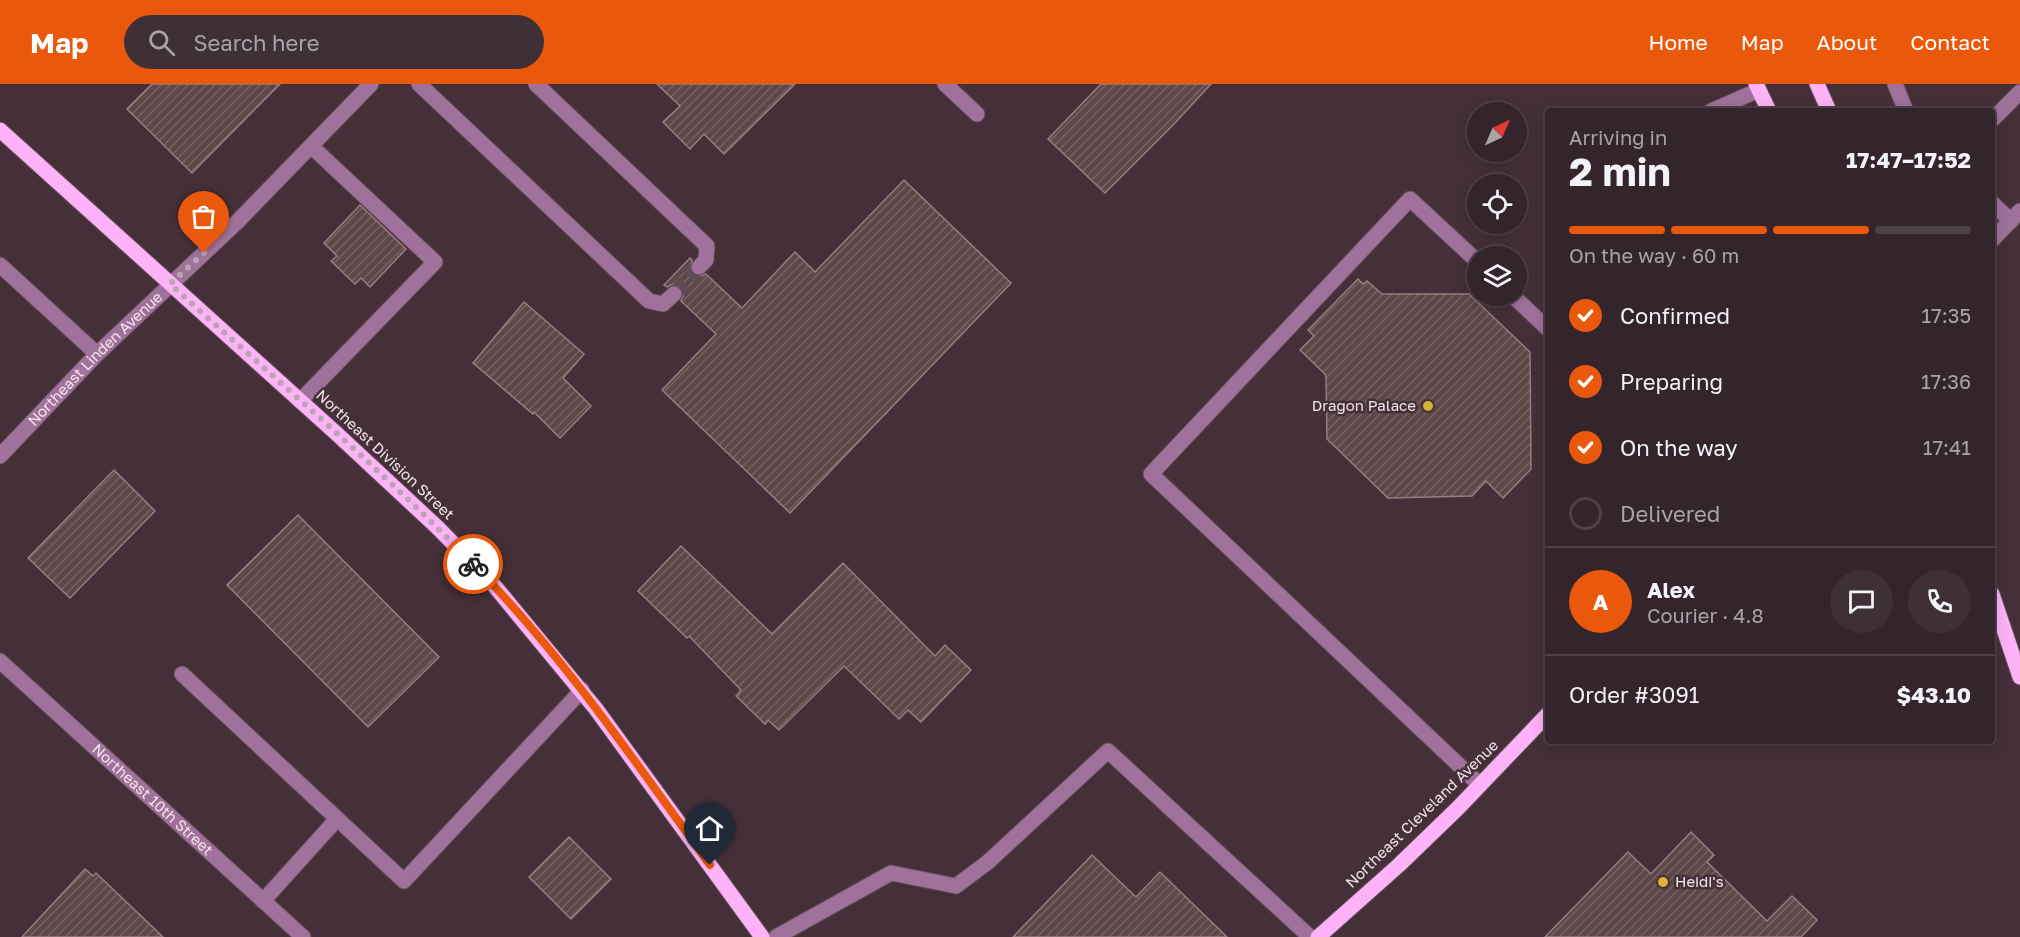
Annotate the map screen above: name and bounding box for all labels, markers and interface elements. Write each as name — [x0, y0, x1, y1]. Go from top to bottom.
search box — [124, 15, 544, 69]
text: Map — [30, 26, 88, 59]
icon: search — [145, 26, 178, 59]
text: Search here — [193, 29, 319, 56]
text: Home — [1648, 29, 1708, 55]
text: Map — [1741, 29, 1784, 55]
text: About — [1817, 29, 1877, 55]
text: Contact — [1910, 29, 1990, 55]
north arrow — [1467, 102, 1527, 162]
map controls — [1467, 102, 1527, 306]
text: Arriving in — [1569, 125, 1667, 149]
text: 17:47–17:52 — [1846, 146, 1971, 173]
text: 2 min — [1569, 148, 1671, 195]
button: locate — [1467, 174, 1527, 234]
pin — [178, 191, 229, 253]
icon: bag — [187, 200, 220, 233]
text: On the way · 60 m — [1569, 243, 1739, 267]
button: layers — [1467, 246, 1527, 306]
street label: Northeast Linden Avenue — [24, 287, 166, 429]
icon: check — [1569, 299, 1602, 332]
text: Confirmed — [1620, 302, 1730, 329]
text: 17:35 — [1921, 303, 1971, 327]
icon: check — [1569, 365, 1602, 398]
text: Preparing — [1620, 368, 1723, 395]
text: 17:36 — [1921, 369, 1971, 393]
street label: Northeast Division Street — [313, 386, 458, 523]
place label: Dragon Palace — [1312, 396, 1416, 414]
marker: Dragon Palace — [1421, 399, 1435, 413]
icon: check — [1569, 431, 1602, 464]
text: On the way — [1620, 434, 1738, 461]
text: 17:41 — [1923, 435, 1971, 459]
text: Delivered — [1620, 500, 1720, 527]
courier — [443, 534, 503, 594]
icon: bike — [457, 548, 490, 581]
button: chat — [1830, 570, 1893, 633]
button: phone — [1908, 570, 1971, 633]
text: Alex — [1647, 576, 1695, 603]
text: A — [1593, 588, 1608, 615]
text: Courier · 4.8 — [1647, 603, 1764, 627]
text: Order #3091 — [1569, 681, 1699, 708]
text: $43.10 — [1896, 681, 1971, 708]
street label: Northeast Cleveland Avenue — [1341, 735, 1502, 891]
street label: Northeast 10th Street — [89, 740, 217, 858]
pin — [684, 803, 735, 865]
icon: home — [693, 812, 726, 845]
place label: Heidi's — [1675, 872, 1724, 890]
marker: Heidi's — [1656, 875, 1670, 889]

